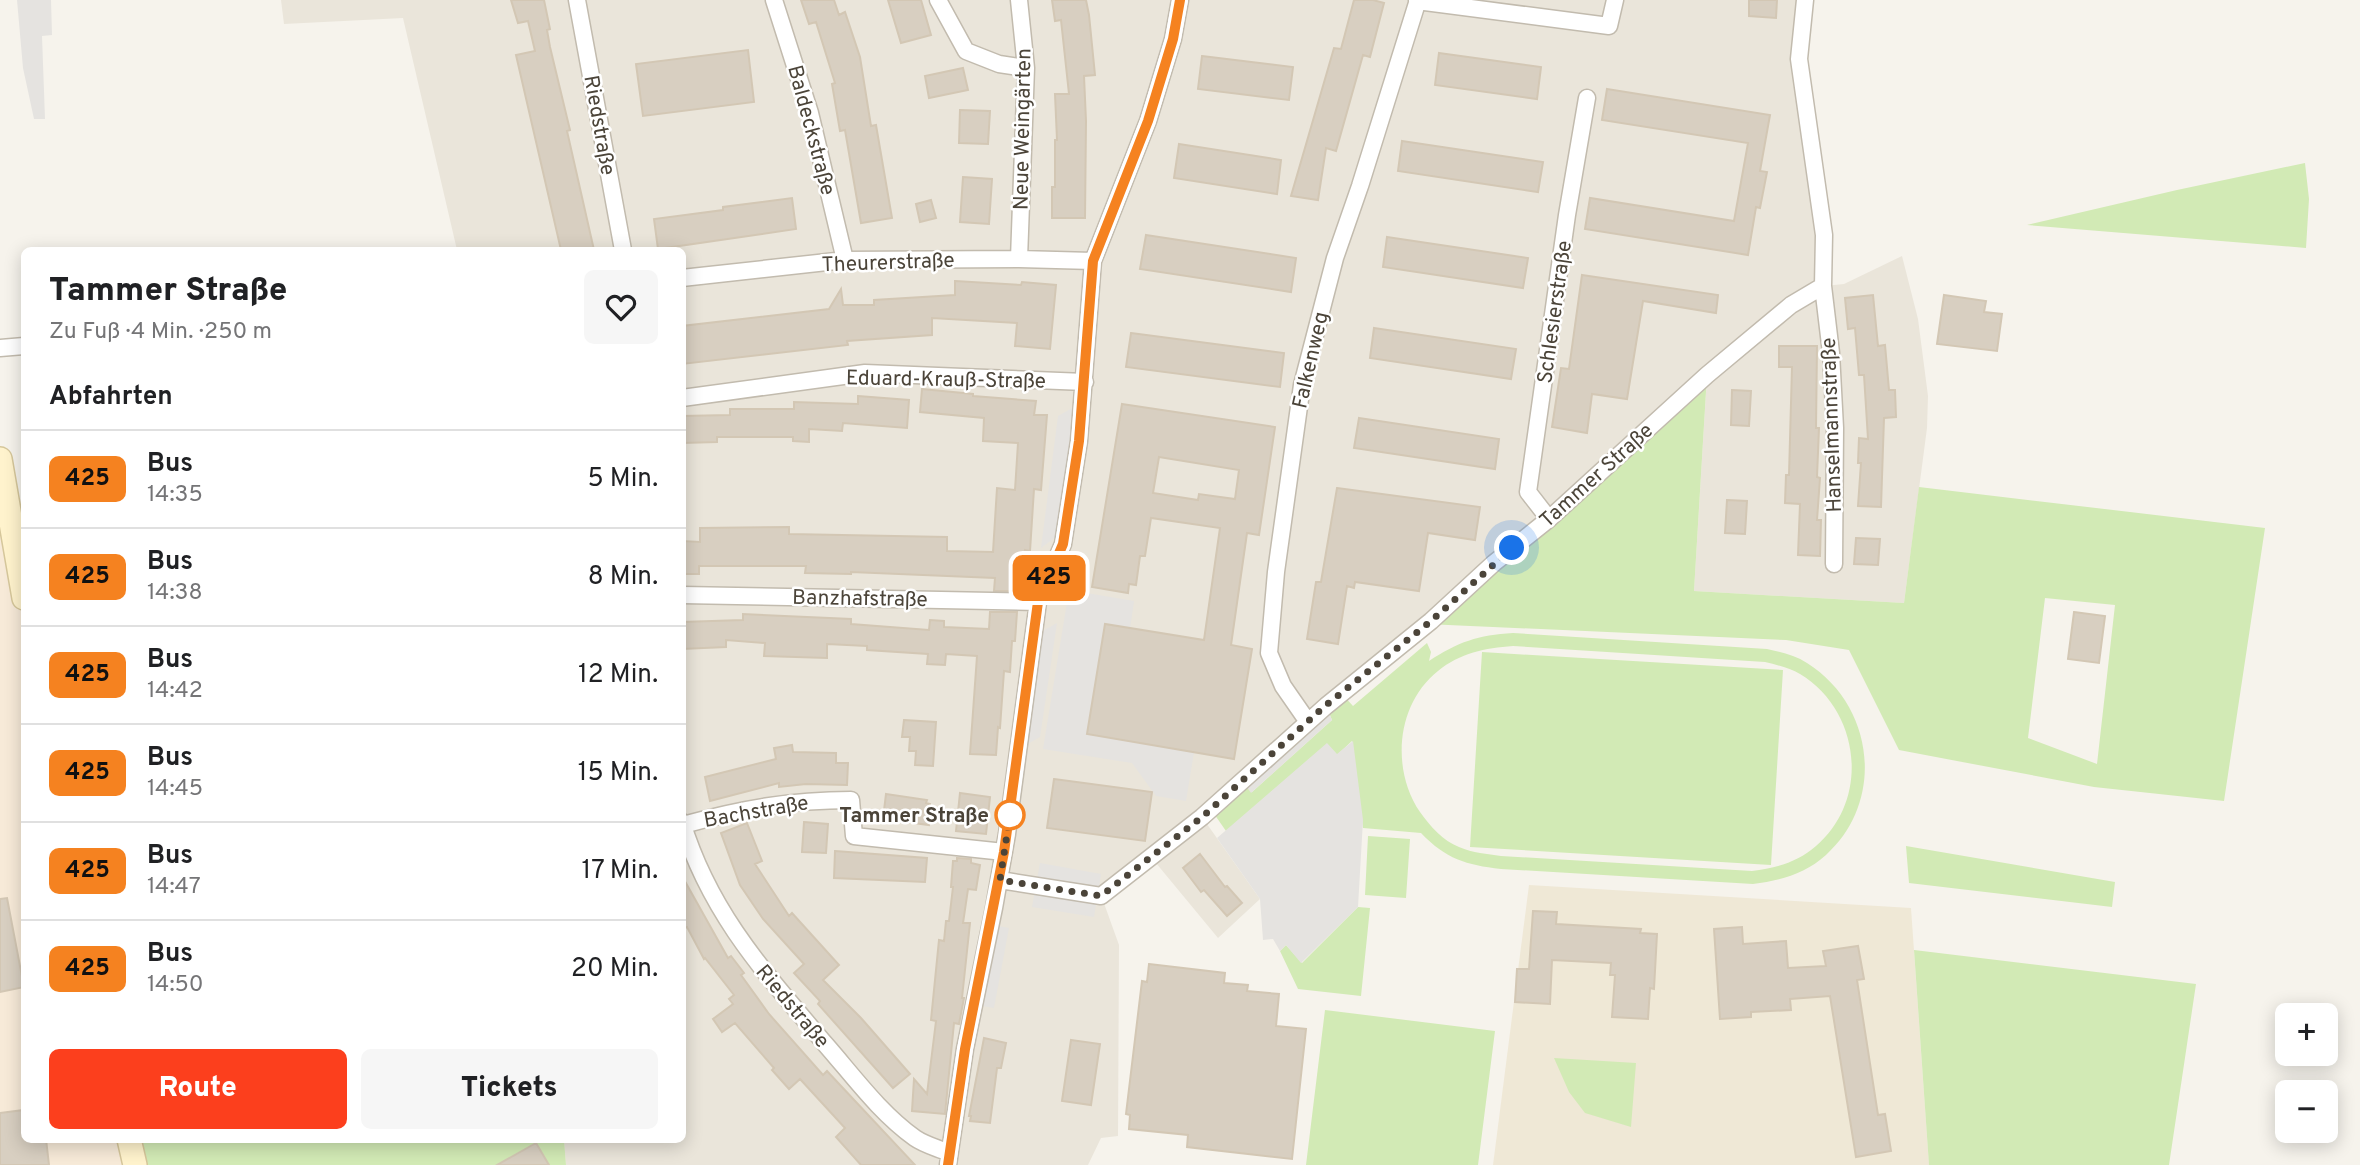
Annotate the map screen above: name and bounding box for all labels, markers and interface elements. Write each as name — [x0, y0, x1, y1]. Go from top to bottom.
street label: Neue Weingärten — [1009, 48, 1038, 210]
street label: Baldeckstraße — [780, 62, 841, 198]
street label: Riedstraße — [576, 73, 621, 177]
street label: Schlesierstraße — [1532, 239, 1579, 385]
street label: Theurerstraße — [821, 248, 955, 279]
button: heart — [584, 270, 658, 344]
text: Tammer Straße — [49, 271, 287, 313]
street label: Falkenweg — [1287, 309, 1336, 411]
text: Zu Fuß · 4 Min. · 250 m — [49, 318, 272, 347]
street label: Hanselmannstraße — [1816, 337, 1849, 513]
street label: Eduard-Krauß-Straße — [846, 365, 1046, 396]
text: Abfahrten — [49, 381, 173, 414]
street label: Tammer Straße — [1534, 418, 1660, 534]
text: Bus — [147, 448, 193, 481]
text: 5 Min. — [588, 463, 658, 496]
text: 425 — [65, 464, 110, 494]
text: 14:35 — [147, 481, 203, 510]
your location — [1494, 530, 1529, 565]
text: Bus — [147, 546, 193, 579]
line badge: 425 — [1009, 555, 1089, 601]
text: 8 Min. — [588, 561, 658, 594]
text: 425 — [65, 562, 110, 592]
text: 425 — [1027, 563, 1071, 593]
text: 14:38 — [147, 579, 202, 608]
street label: Banzhafstraße — [792, 585, 928, 614]
text: Bus — [147, 644, 193, 677]
text: 12 Min. — [578, 659, 658, 692]
text: 425 — [65, 660, 110, 690]
text: 14:42 — [147, 677, 203, 706]
text: Bus — [147, 742, 193, 775]
text: 15 Min. — [578, 757, 658, 790]
text: 425 — [65, 758, 110, 788]
text: 14:45 — [147, 775, 203, 804]
street label: Bachstraße — [702, 790, 811, 835]
marker: Tammer Straße — [995, 800, 1025, 830]
place label: Tammer Straße — [839, 803, 989, 830]
text: Bus — [147, 840, 193, 873]
text: 17 Min. — [582, 855, 658, 888]
text: 425 — [65, 856, 110, 886]
text: 14:47 — [147, 873, 201, 902]
text: Bus — [147, 938, 193, 971]
text: 20 Min. — [571, 953, 658, 986]
text: 425 — [65, 954, 110, 984]
street label: Riedstraße — [749, 960, 835, 1054]
text: 14:50 — [147, 971, 204, 1000]
map controls — [2275, 1003, 2338, 1143]
button: + — [2275, 1003, 2338, 1066]
button: Route — [49, 1049, 347, 1129]
button: Tickets — [361, 1049, 658, 1129]
button: − — [2275, 1080, 2338, 1143]

